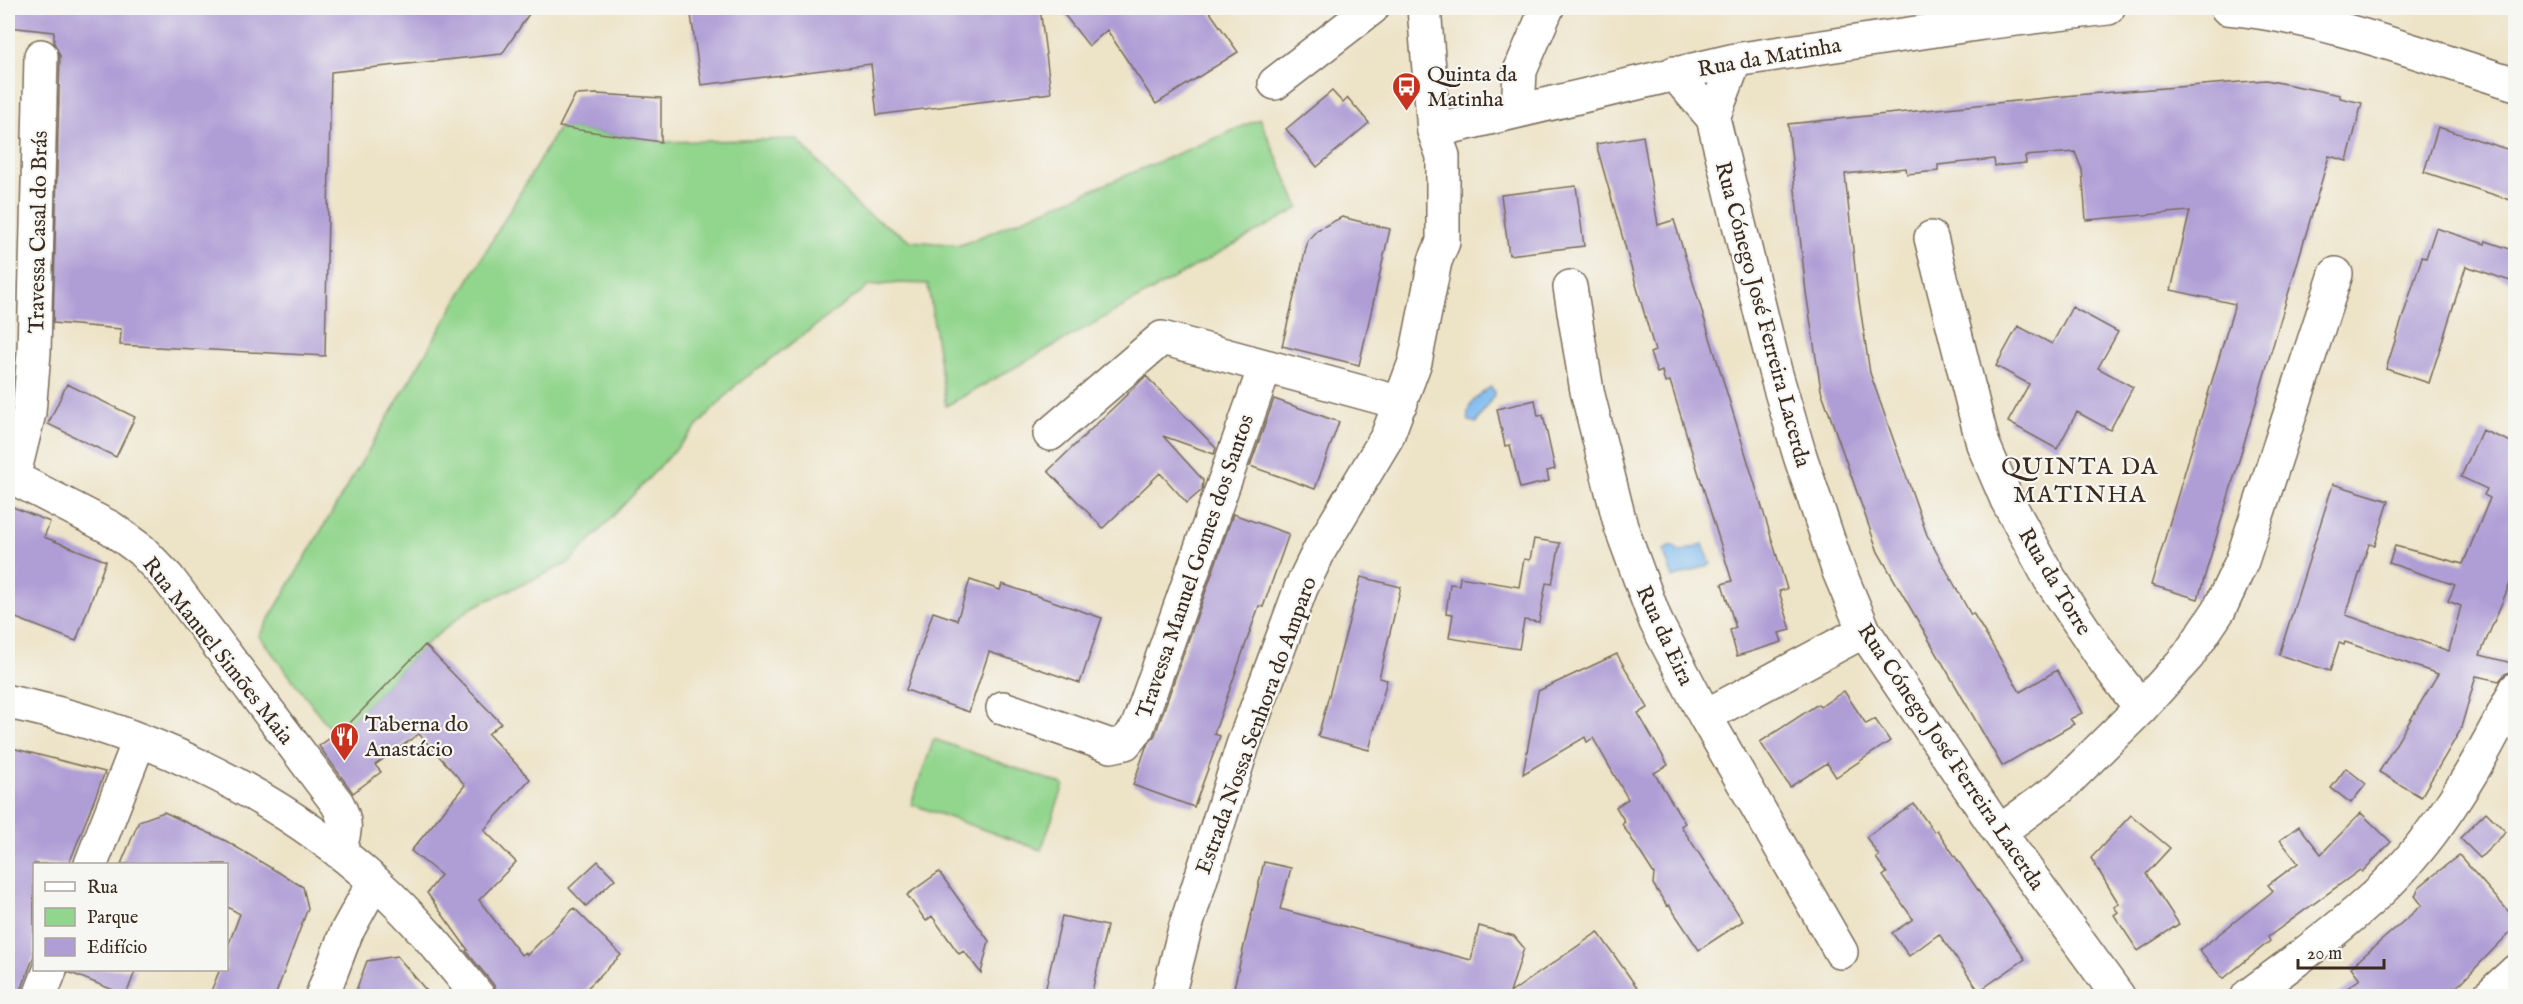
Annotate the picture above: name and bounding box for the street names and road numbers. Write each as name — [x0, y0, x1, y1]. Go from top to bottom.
street label: Rua da Matinha — [1696, 32, 1844, 84]
street label: Travessa Casal do Brás — [23, 130, 55, 334]
street label: Rua Cónego José Ferreira Lacerda — [1708, 159, 1817, 471]
street label: Travessa Manuel Gomes dos Santos — [1131, 411, 1261, 722]
street label: Rua da Torre — [2011, 523, 2097, 641]
street label: Rua Manuel Simões Maia — [135, 552, 300, 751]
street label: Estrada Nossa Senhora do Amparo — [1190, 573, 1324, 878]
street label: Rua da Eira — [1629, 581, 1700, 691]
street label: Rua Cónego José Ferreira Lacerda — [1851, 619, 2050, 896]

